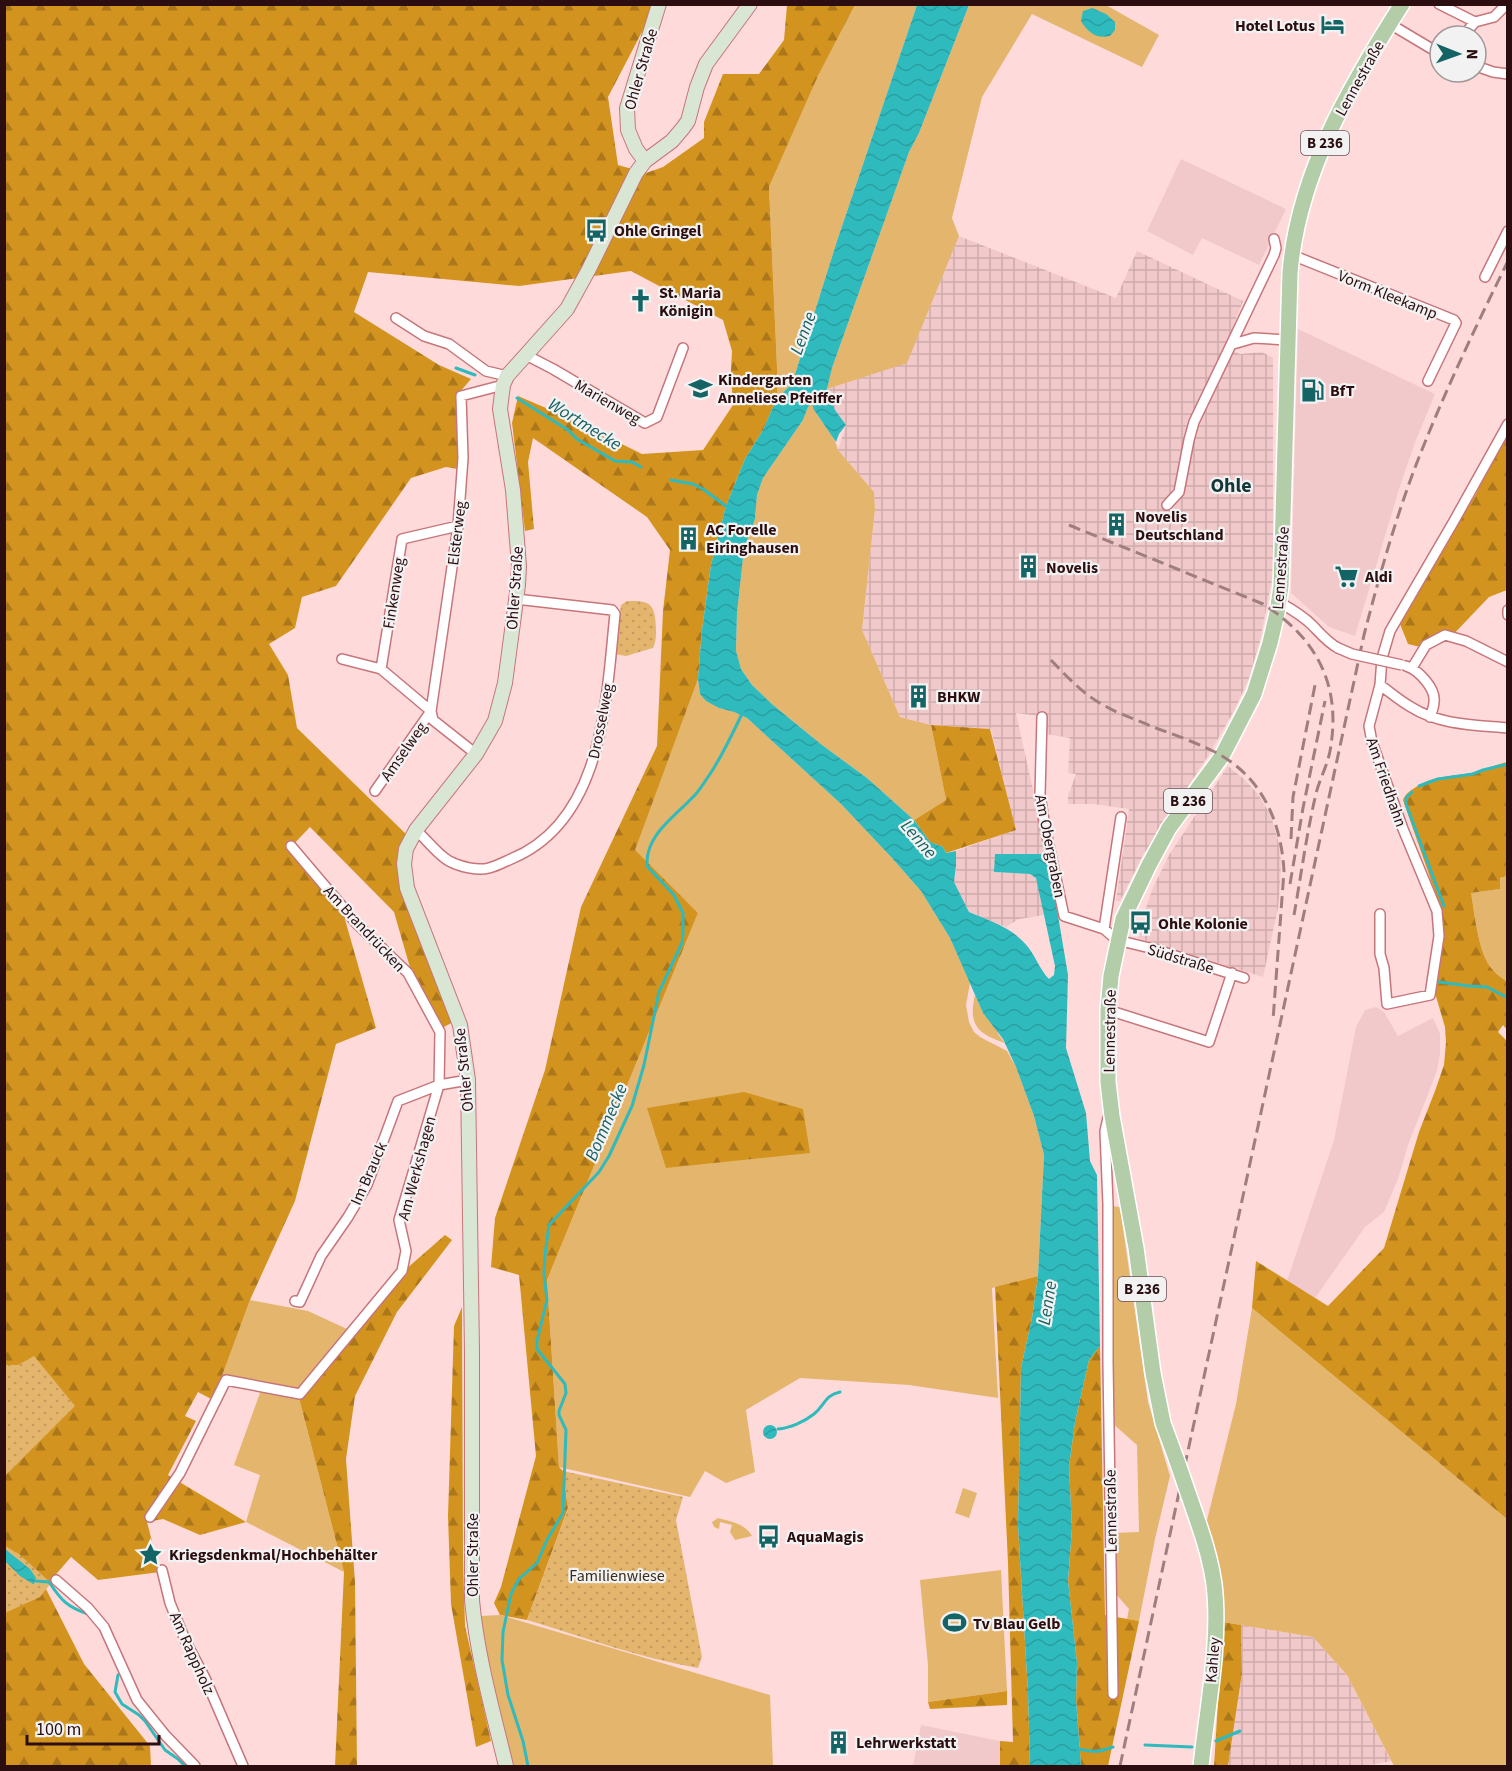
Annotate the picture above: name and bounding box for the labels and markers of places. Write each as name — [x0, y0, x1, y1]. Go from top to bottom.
hotel icon: Hotel Lotus — [1320, 12, 1346, 38]
place label: Hotel Lotus — [1235, 15, 1315, 37]
bus stop icon: Ohle Gringel — [583, 217, 609, 243]
place label: Ohle Gringel — [614, 220, 702, 242]
place label: St. Maria Königin — [659, 282, 721, 322]
church icon: St. Maria Königin — [628, 288, 654, 314]
place label: Kindergarten Anneliese Pfeiffer — [717, 369, 843, 409]
school or university icon: Kindergarten Anneliese Pfeiffer — [687, 375, 713, 401]
fuel station icon: BfT — [1299, 377, 1325, 403]
place label: BfT — [1330, 380, 1355, 402]
place label: Novelis Deutschland — [1135, 506, 1224, 546]
building icon: Novelis Deutschland — [1104, 512, 1130, 538]
place label: AC Forelle Eiringhausen — [705, 519, 799, 559]
building icon: AC Forelle Eiringhausen — [675, 525, 701, 551]
building icon: Novelis — [1015, 554, 1041, 580]
place label: Novelis — [1046, 557, 1098, 579]
supermarket icon: Aldi — [1334, 563, 1360, 589]
place label: Aldi — [1364, 566, 1392, 588]
building icon: BHKW — [906, 683, 932, 709]
place label: BHKW — [937, 686, 980, 708]
bus stop icon: Ohle Kolonie — [1127, 910, 1153, 936]
place label: Ohle Kolonie — [1158, 913, 1248, 935]
bus stop icon: AquaMagis — [756, 1523, 782, 1549]
place label: AquaMagis — [786, 1526, 864, 1548]
place icon: Kriegsdenkmal/Hochbehälter — [138, 1541, 164, 1567]
place label: Kriegsdenkmal/Hochbehälter — [169, 1544, 378, 1566]
sports icon: Tv Blau Gelb — [942, 1610, 968, 1636]
place label: Tv Blau Gelb — [973, 1613, 1060, 1635]
building icon: Lehrwerkstatt — [825, 1729, 851, 1755]
place label: Lehrwerkstatt — [856, 1732, 956, 1754]

